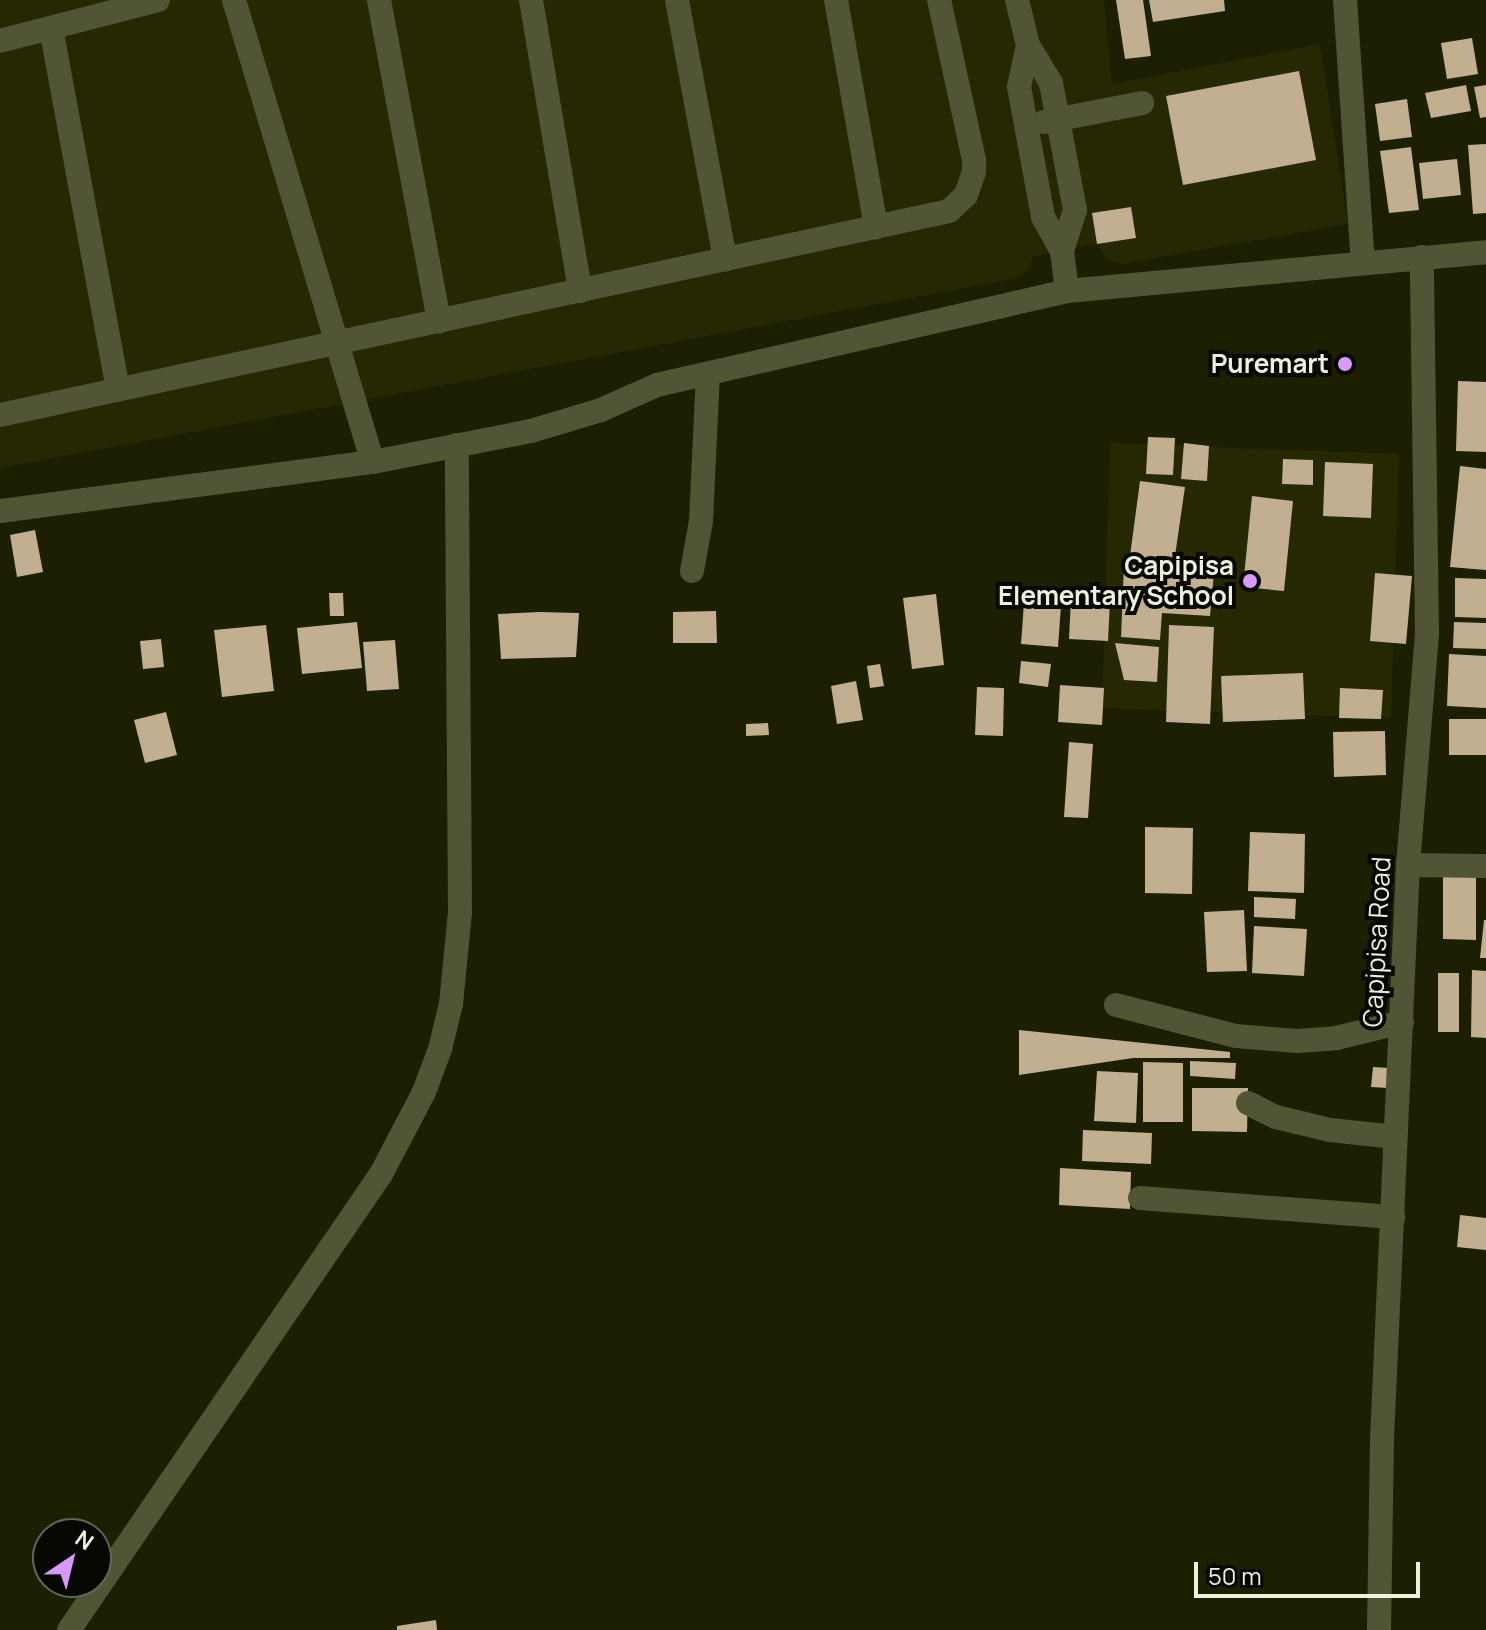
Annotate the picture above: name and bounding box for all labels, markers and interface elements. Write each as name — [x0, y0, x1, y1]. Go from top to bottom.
place label: Puremart — [1211, 348, 1329, 380]
marker: Puremart — [1336, 355, 1354, 373]
place label: Capipisa Elementary School — [998, 550, 1234, 612]
marker: Capipisa Elementary School — [1241, 572, 1259, 590]
street label: Capipisa Road — [1357, 856, 1397, 1028]
north arrow — [32, 1518, 112, 1598]
text: N — [70, 1523, 100, 1557]
scale bar — [1198, 1546, 1424, 1596]
text: 50 m — [1208, 1559, 1262, 1592]

